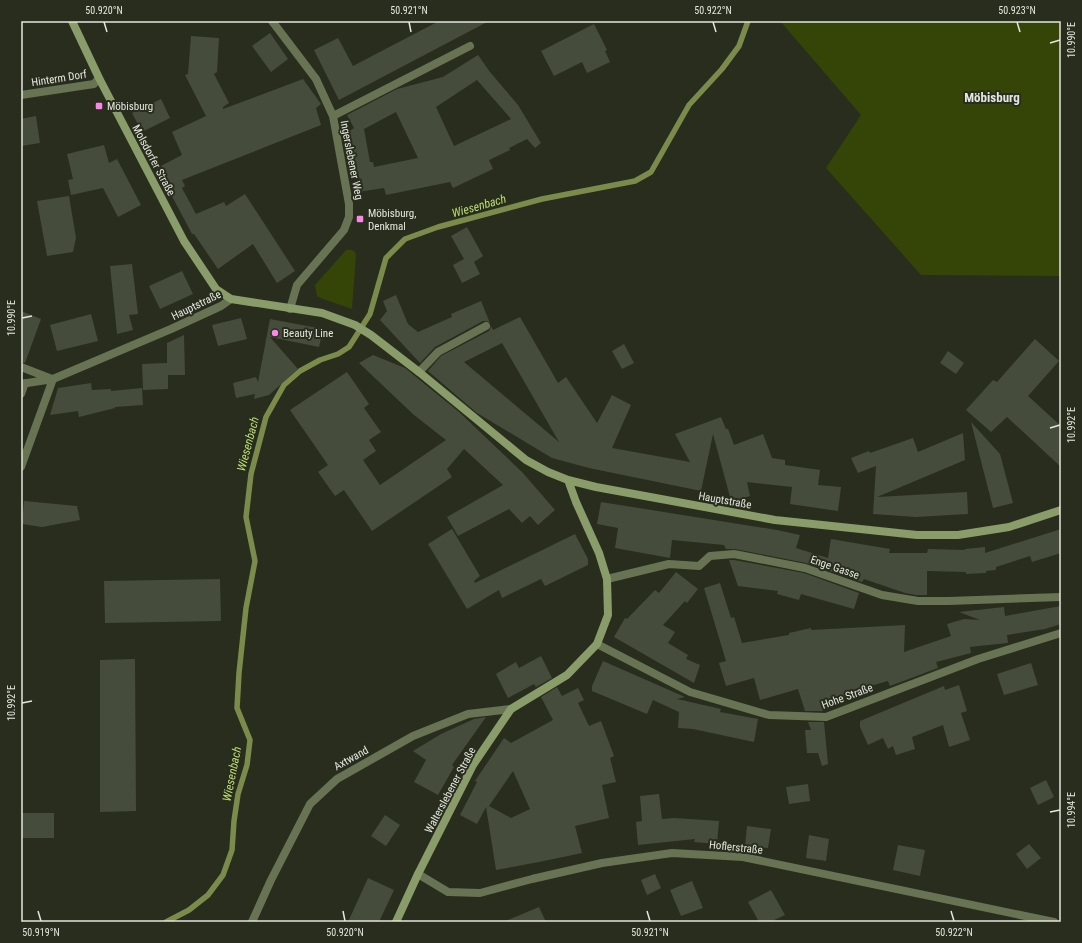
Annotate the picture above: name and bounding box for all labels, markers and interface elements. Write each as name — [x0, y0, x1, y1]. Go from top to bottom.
text: 50.920°N — [85, 5, 123, 16]
text: 50.921°N — [390, 5, 428, 16]
text: 50.922°N — [694, 5, 732, 16]
text: 50.923°N — [998, 5, 1036, 16]
text: 10.990°E — [1066, 22, 1077, 58]
street label: Hinterm Dorf — [30, 68, 88, 89]
district label: Möbisburg — [964, 90, 1020, 105]
place label: Möbisburg — [107, 100, 153, 113]
marker: Möbisburg — [94, 101, 104, 111]
street label: Ingerslebener Weg — [337, 119, 366, 201]
street label: Molsdorfer Straße — [129, 123, 178, 198]
water label: Wiesenbach — [450, 191, 508, 220]
place label: Möbisburg, Denkmal — [368, 207, 416, 233]
marker: Möbisburg, Denkmal — [355, 214, 365, 224]
street label: Hauptstraße — [169, 288, 223, 323]
text: 10.990°E — [6, 300, 17, 336]
place label: Beauty Line — [283, 327, 333, 340]
marker: Beauty Line — [270, 328, 280, 338]
text: 10.992°E — [1066, 407, 1077, 443]
water label: Wiesenbach — [234, 415, 262, 473]
street label: Hauptstraße — [697, 489, 752, 512]
street label: Enge Gasse — [809, 553, 861, 582]
street label: Hohe Straße — [820, 681, 875, 712]
text: 10.992°E — [6, 685, 17, 721]
street label: Axtwand — [332, 744, 371, 773]
water label: Wiesenbach — [220, 745, 244, 803]
street label: Walterslebener Straße — [422, 745, 479, 836]
text: 10.994°E — [1066, 792, 1077, 828]
street label: Hoflerstraße — [708, 838, 763, 857]
text: 50.919°N — [22, 927, 60, 938]
text: 50.920°N — [326, 927, 364, 938]
text: 50.921°N — [631, 927, 669, 938]
text: 50.922°N — [935, 927, 973, 938]

